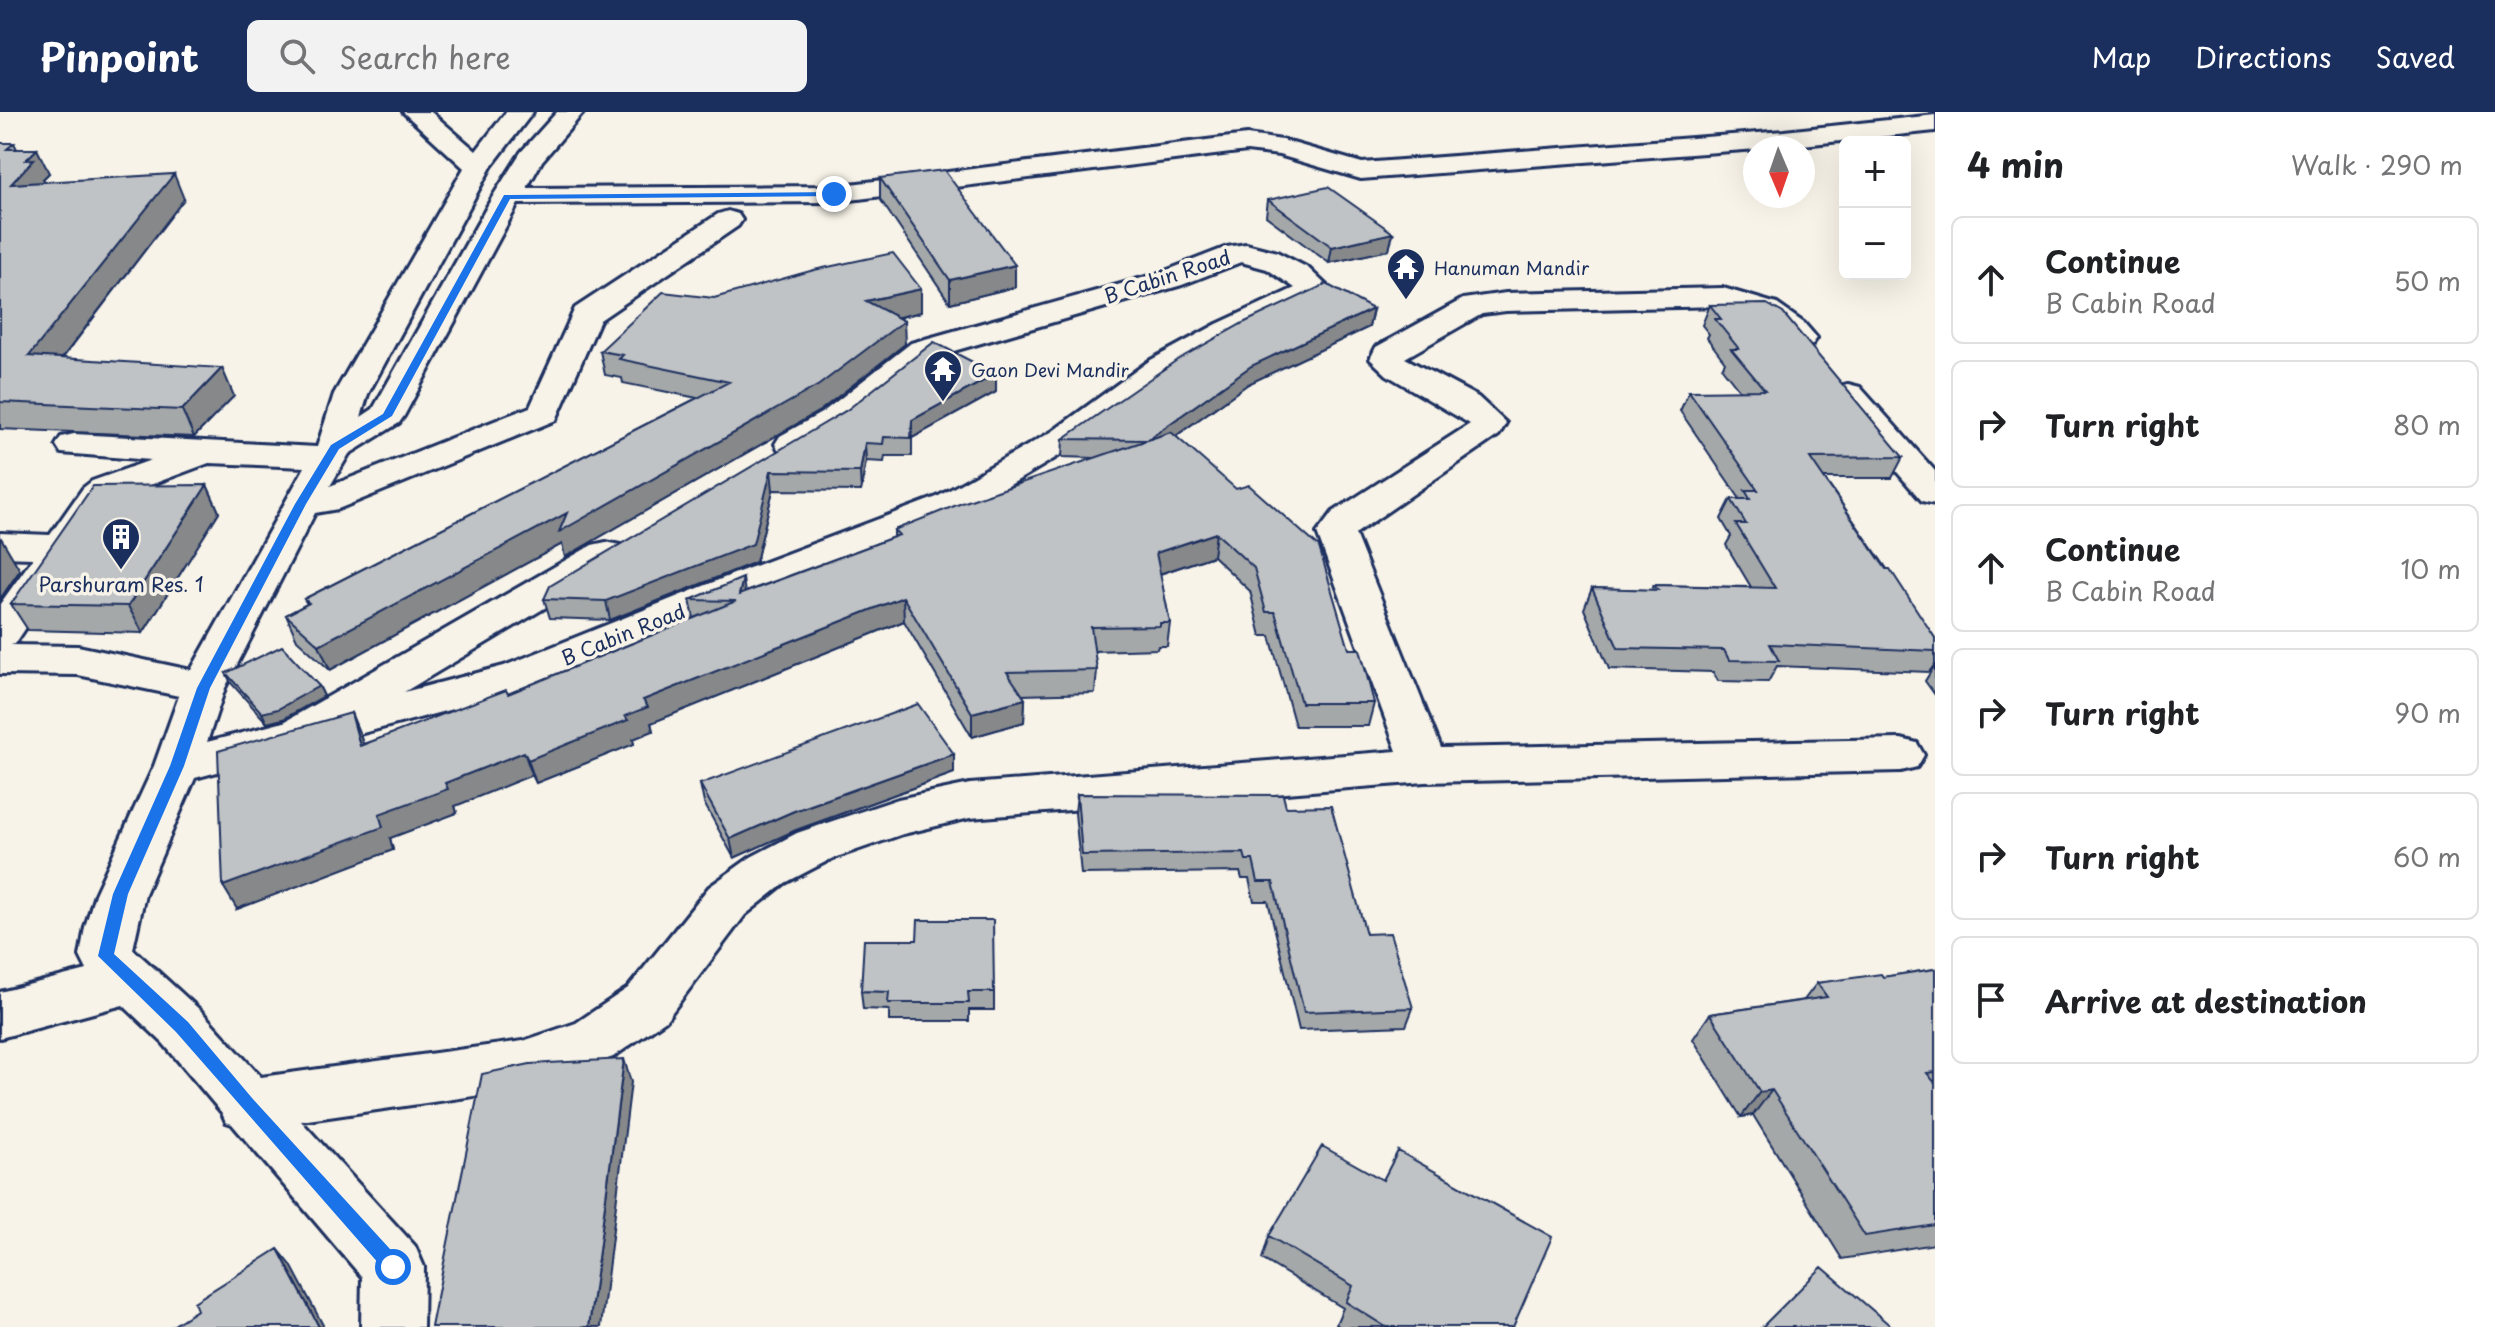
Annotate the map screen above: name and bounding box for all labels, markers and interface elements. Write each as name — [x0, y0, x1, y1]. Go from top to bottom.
search box — [247, 20, 807, 92]
text: Pinpoint — [40, 28, 199, 85]
icon: search — [275, 34, 319, 78]
text: Search here — [339, 34, 511, 79]
text: Map — [2092, 35, 2151, 78]
text: Directions — [2195, 35, 2332, 78]
text: Saved — [2376, 35, 2455, 78]
north arrow — [1743, 136, 1815, 208]
map controls — [1839, 136, 1911, 280]
button: + — [1839, 136, 1911, 208]
text: 4 min — [1967, 138, 2064, 190]
text: Walk · 290 m — [2291, 145, 2463, 184]
route end — [816, 176, 852, 212]
button: − — [1839, 208, 1911, 280]
text: Continue — [2045, 238, 2180, 283]
street label: B Cabin Road — [1100, 241, 1234, 311]
temple icon: Hanuman Mandir — [1385, 246, 1427, 301]
place label: Hanuman Mandir — [1434, 254, 1590, 281]
icon: ahead — [1969, 258, 2013, 302]
text: 50 m — [2394, 261, 2461, 300]
text: B Cabin Road — [2045, 283, 2216, 322]
temple icon: Gaon Devi Mandir — [922, 348, 964, 403]
place label: Gaon Devi Mandir — [971, 356, 1130, 383]
icon: right — [1969, 402, 2013, 446]
text: Turn right — [2045, 402, 2200, 447]
text: 80 m — [2393, 405, 2461, 444]
building icon: Parshuram Res. 1 — [100, 516, 142, 571]
text: Continue — [2045, 526, 2180, 571]
icon: ahead — [1969, 546, 2013, 590]
text: 10 m — [2400, 549, 2461, 588]
place label: Parshuram Res. 1 — [38, 569, 204, 599]
text: B Cabin Road — [2045, 571, 2216, 610]
street label: B Cabin Road — [556, 595, 690, 673]
icon: right — [1969, 690, 2013, 734]
text: Turn right — [2045, 690, 2200, 735]
text: 90 m — [2394, 693, 2461, 732]
icon: right — [1969, 834, 2013, 878]
text: Turn right — [2045, 834, 2200, 879]
text: 60 m — [2393, 837, 2461, 876]
icon: arrive — [1969, 978, 2013, 1022]
text: Arrive at destination — [2045, 978, 2367, 1023]
route start — [375, 1249, 411, 1285]

